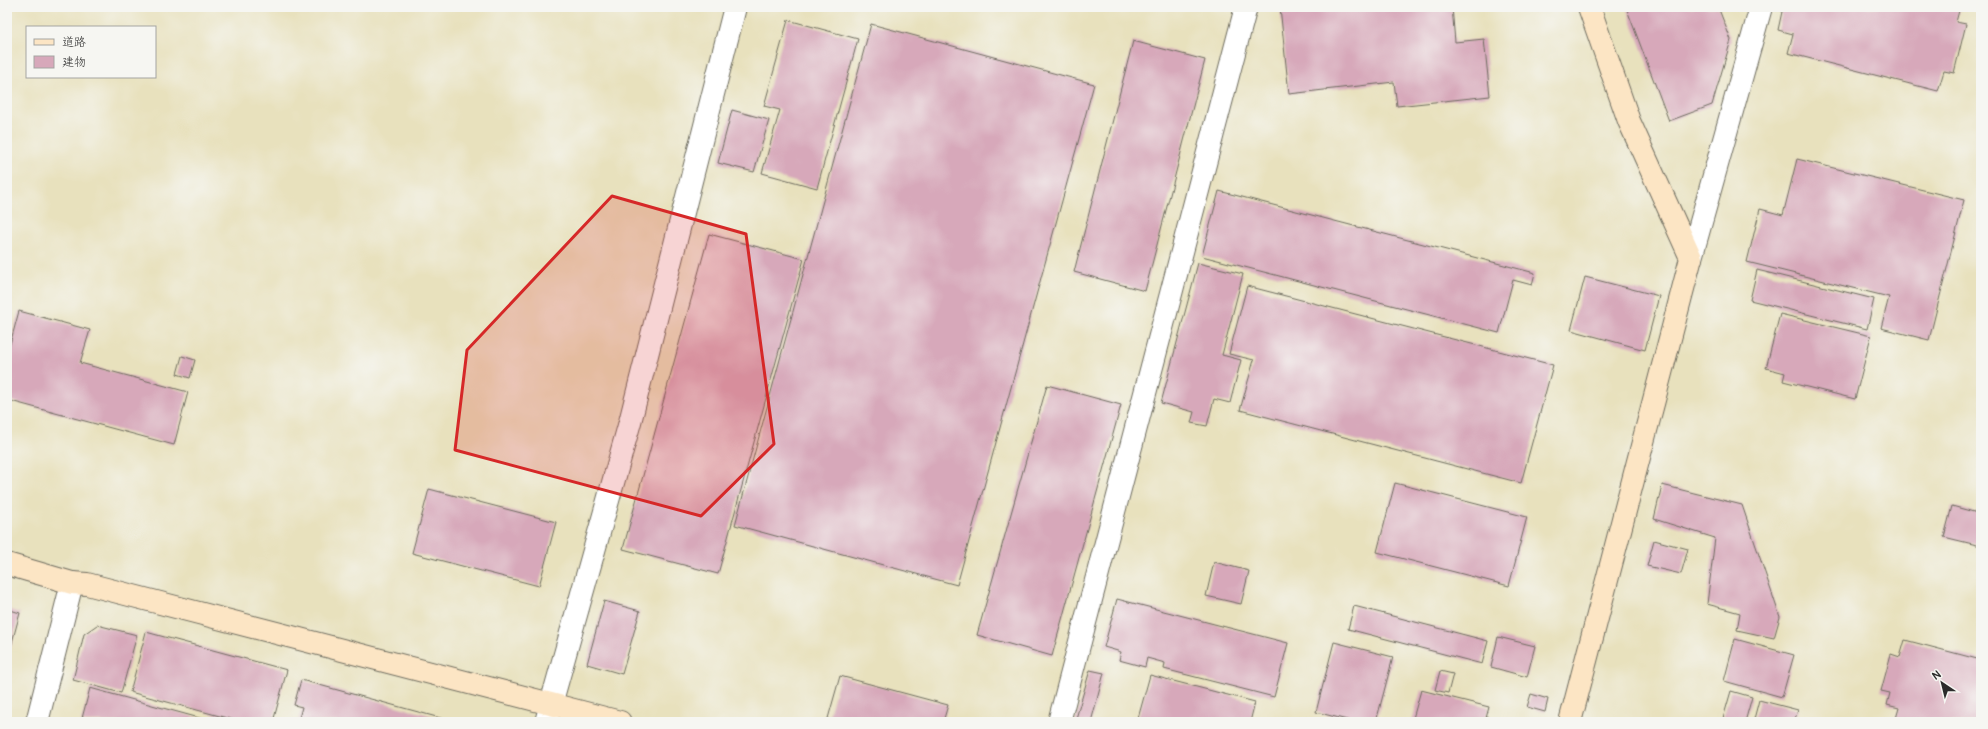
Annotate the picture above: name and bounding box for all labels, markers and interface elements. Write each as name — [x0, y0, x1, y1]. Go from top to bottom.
legend — [26, 26, 156, 78]
text: 道路 — [62, 35, 86, 50]
text: 建物 — [62, 55, 86, 70]
north arrow — [1922, 663, 1962, 703]
text: N — [1930, 667, 1944, 683]

